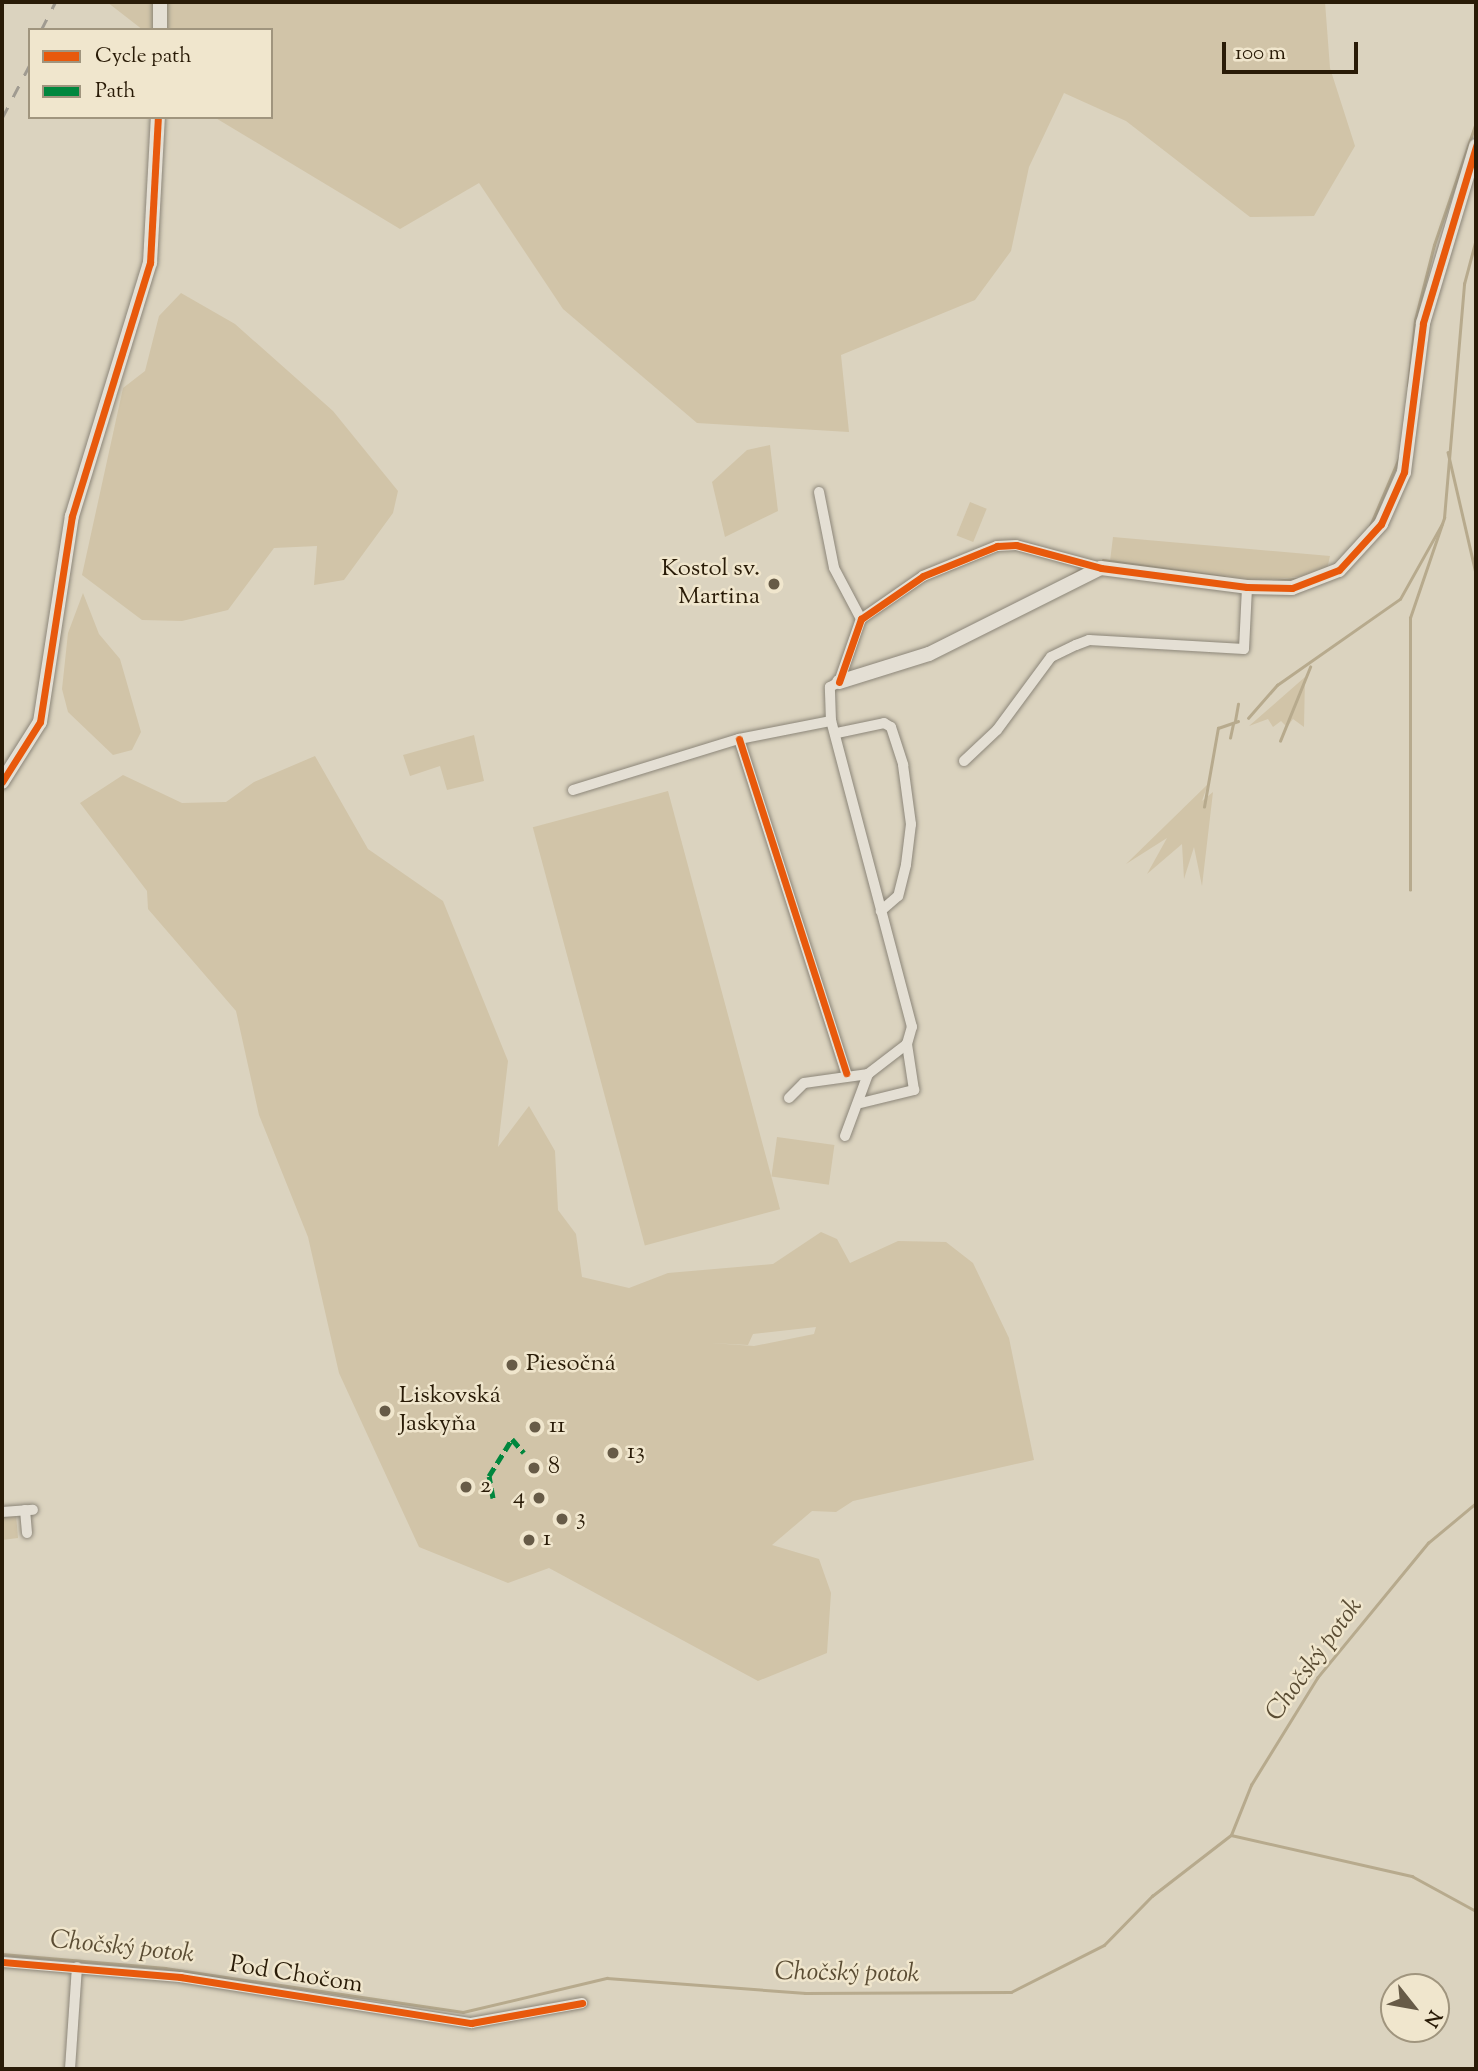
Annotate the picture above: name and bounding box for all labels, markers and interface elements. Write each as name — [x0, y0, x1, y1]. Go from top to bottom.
legend — [28, 28, 273, 119]
scale bar — [1226, 28, 1362, 72]
text: 100 m — [1235, 39, 1286, 69]
text: Cycle path — [95, 42, 192, 72]
text: Path — [95, 77, 136, 107]
place label: Kostol sv. Martina — [661, 556, 760, 612]
marker: Kostol sv. Martina — [766, 576, 782, 592]
place label: Piesočná — [526, 1351, 616, 1379]
marker: Piesočná — [504, 1357, 520, 1373]
place label: Liskovská Jaskyňa — [399, 1383, 501, 1439]
marker: Liskovská Jaskyňa — [377, 1403, 393, 1419]
place label: 11 — [549, 1413, 565, 1441]
marker: 11 — [527, 1419, 543, 1435]
place label: 13 — [627, 1439, 645, 1467]
marker: 13 — [605, 1445, 621, 1461]
place label: 8 — [548, 1454, 560, 1482]
marker: 8 — [526, 1460, 542, 1476]
place label: 2 — [480, 1473, 491, 1501]
marker: 2 — [458, 1479, 474, 1495]
place label: 4 — [513, 1484, 525, 1512]
marker: 4 — [531, 1490, 547, 1506]
place label: 3 — [576, 1505, 586, 1533]
marker: 3 — [554, 1511, 570, 1527]
place label: 1 — [543, 1526, 551, 1554]
marker: 1 — [521, 1532, 537, 1548]
water label: Chočský potok — [1260, 1592, 1370, 1728]
water label: Chočský potok — [48, 1925, 196, 1971]
street label: Pod Chočom — [227, 1951, 365, 2001]
water label: Chočský potok — [774, 1957, 920, 1991]
north arrow — [1380, 1973, 1450, 2043]
text: N — [1416, 2005, 1447, 2031]

